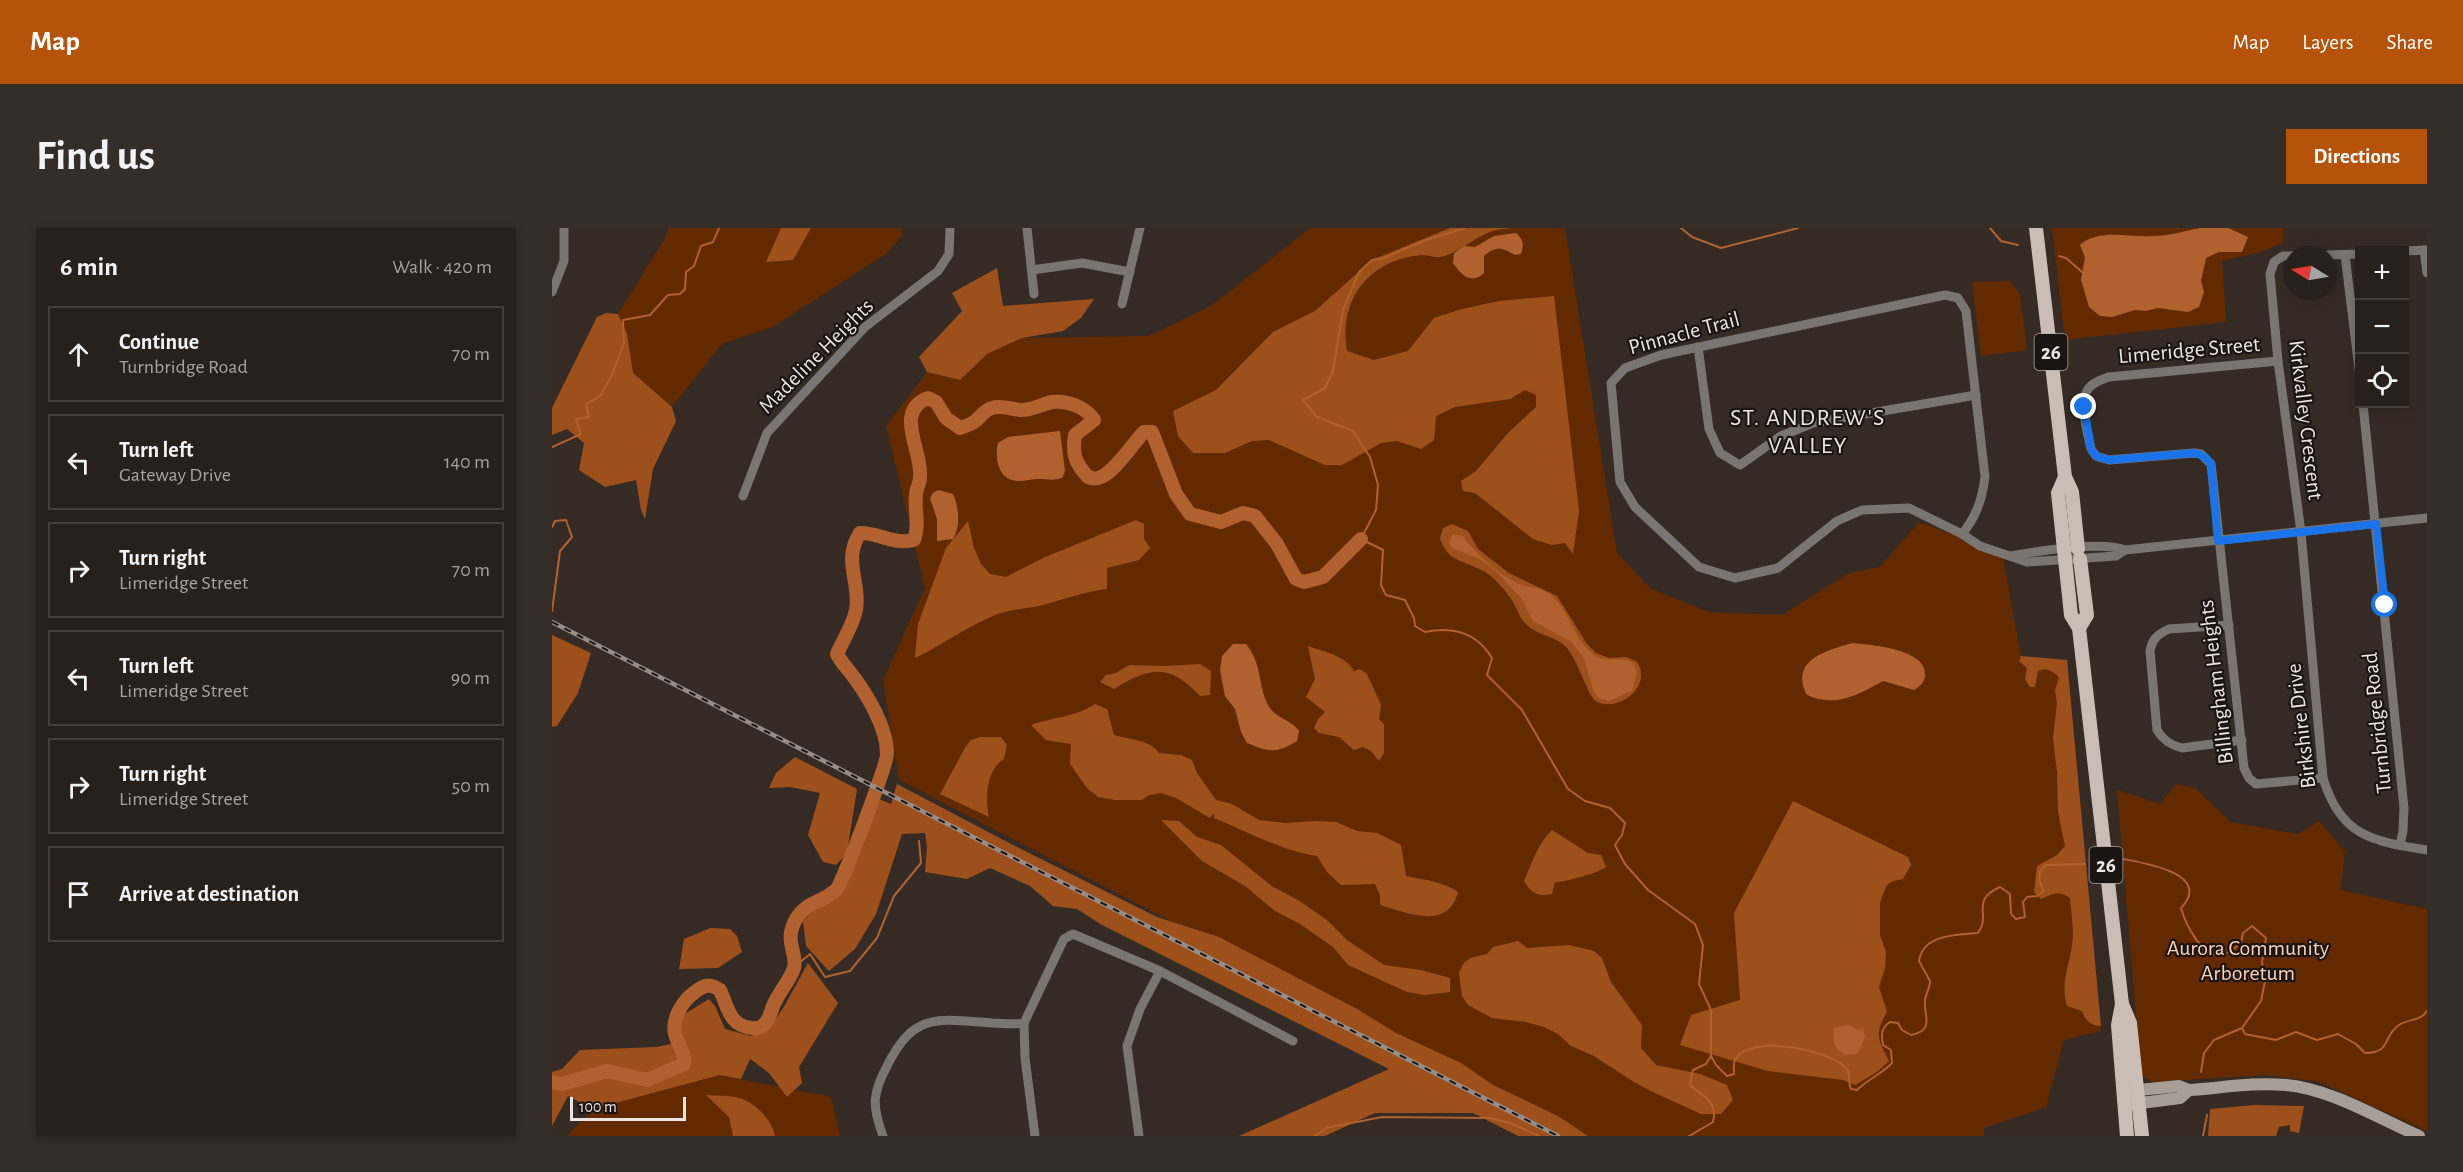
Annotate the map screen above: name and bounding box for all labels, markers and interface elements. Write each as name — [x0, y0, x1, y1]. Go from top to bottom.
text: Map — [30, 28, 80, 56]
text: Map — [2233, 32, 2269, 53]
text: Layers — [2302, 32, 2353, 53]
text: Share — [2386, 32, 2433, 53]
button: Directions — [2286, 129, 2427, 184]
text: Find us — [36, 135, 155, 177]
north arrow — [2283, 246, 2337, 300]
map controls — [2355, 246, 2409, 408]
button: + — [2355, 246, 2409, 300]
text: 6 min — [60, 254, 118, 280]
text: Walk · 420 m — [392, 257, 492, 277]
street label: Madeline Heights — [754, 294, 878, 418]
button: − — [2355, 300, 2409, 354]
street label: Pinnacle Trail — [1626, 308, 1742, 358]
text: Continue — [119, 331, 199, 353]
street label: Limeridge Street — [2117, 333, 2261, 367]
road number: 26 — [2034, 334, 2068, 370]
icon: ahead — [62, 338, 95, 371]
street label: Kirkvalley Crescent — [2285, 339, 2327, 501]
text: 70 m — [452, 344, 490, 364]
button: locate — [2355, 354, 2409, 408]
text: Turnbridge Road — [119, 357, 248, 377]
route end — [2070, 393, 2096, 419]
district label: ST. ANDREW'S VALLEY — [1730, 406, 1886, 458]
text: Turn left — [119, 439, 193, 461]
icon: left — [62, 446, 95, 479]
text: 140 m — [444, 452, 490, 472]
text: Gateway Drive — [119, 465, 231, 485]
text: Turn right — [119, 547, 206, 569]
icon: right — [62, 554, 95, 587]
text: 70 m — [452, 560, 490, 580]
text: Limeridge Street — [119, 573, 248, 593]
route start — [2371, 591, 2397, 617]
street label: Billingham Heights — [2195, 599, 2237, 765]
street label: Turnbridge Road — [2359, 651, 2395, 795]
text: Turn left — [119, 655, 193, 677]
icon: left — [62, 662, 95, 695]
street label: Birkshire Drive — [2282, 662, 2320, 790]
text: 90 m — [451, 668, 490, 688]
text: Limeridge Street — [119, 681, 248, 701]
text: Turn right — [119, 763, 206, 785]
icon: right — [62, 770, 95, 803]
text: 50 m — [452, 776, 490, 796]
text: Limeridge Street — [119, 789, 248, 809]
road number: 26 — [2090, 847, 2122, 883]
icon: arrive — [62, 878, 95, 911]
text: Arrive at destination — [119, 883, 299, 905]
park label: Aurora Community Arboretum — [2167, 937, 2330, 984]
scale bar — [570, 1094, 686, 1122]
text: 100 m — [579, 1099, 617, 1115]

